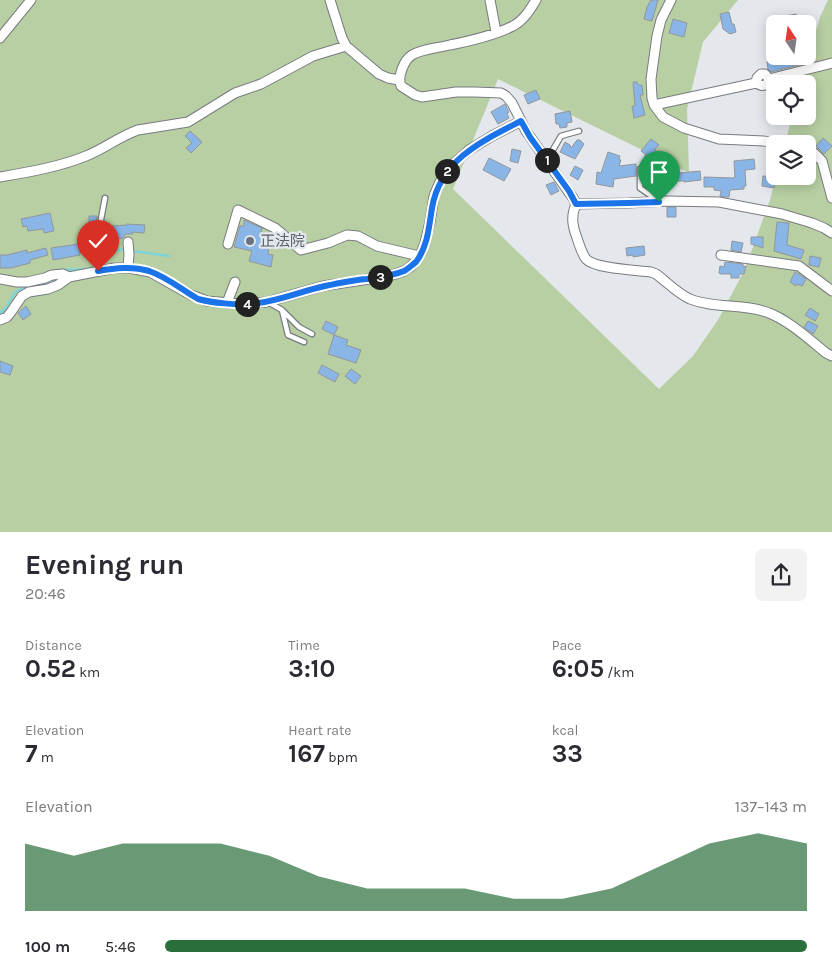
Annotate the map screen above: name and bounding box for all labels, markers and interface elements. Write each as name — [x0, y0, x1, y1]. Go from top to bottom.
north arrow — [766, 15, 816, 65]
map controls — [766, 15, 816, 185]
button: locate — [766, 75, 816, 125]
button: layers — [766, 135, 816, 185]
pin: 1 — [534, 148, 560, 172]
pin — [638, 151, 680, 202]
text: 1 — [545, 152, 550, 169]
pin: 2 — [434, 158, 460, 184]
icon: arrive — [645, 158, 673, 186]
text: 2 — [443, 163, 452, 180]
pin — [77, 220, 119, 271]
icon: check — [84, 227, 112, 255]
place label: 正法院 — [260, 232, 305, 250]
marker: 正法院 — [244, 235, 256, 247]
pin: 3 — [368, 264, 392, 290]
text: 3 — [376, 269, 385, 286]
pin: 4 — [234, 292, 260, 316]
text: 4 — [243, 296, 252, 313]
text: Evening run — [25, 548, 184, 581]
button: share — [755, 549, 807, 601]
text: 20:46 — [25, 584, 66, 603]
text: Distance — [25, 637, 82, 654]
text: Time — [288, 637, 320, 654]
text: Pace — [552, 637, 582, 654]
text: 0.52 — [25, 654, 76, 683]
text: 3:10 — [288, 654, 335, 683]
text: 6:05 — [552, 654, 604, 683]
text: km — [76, 664, 100, 681]
text: /km — [604, 664, 634, 681]
text: Elevation — [25, 722, 84, 739]
text: Heart rate — [288, 722, 351, 739]
text: kcal — [552, 722, 578, 739]
text: 7 — [25, 739, 37, 768]
text: 167 — [288, 739, 325, 768]
text: 33 — [552, 739, 583, 768]
text: m — [37, 749, 54, 766]
text: bpm — [325, 749, 358, 766]
text: Elevation — [25, 797, 93, 816]
text: 137–143 m — [735, 797, 807, 816]
text: 100 m — [25, 937, 70, 956]
text: 5:46 — [105, 937, 136, 956]

